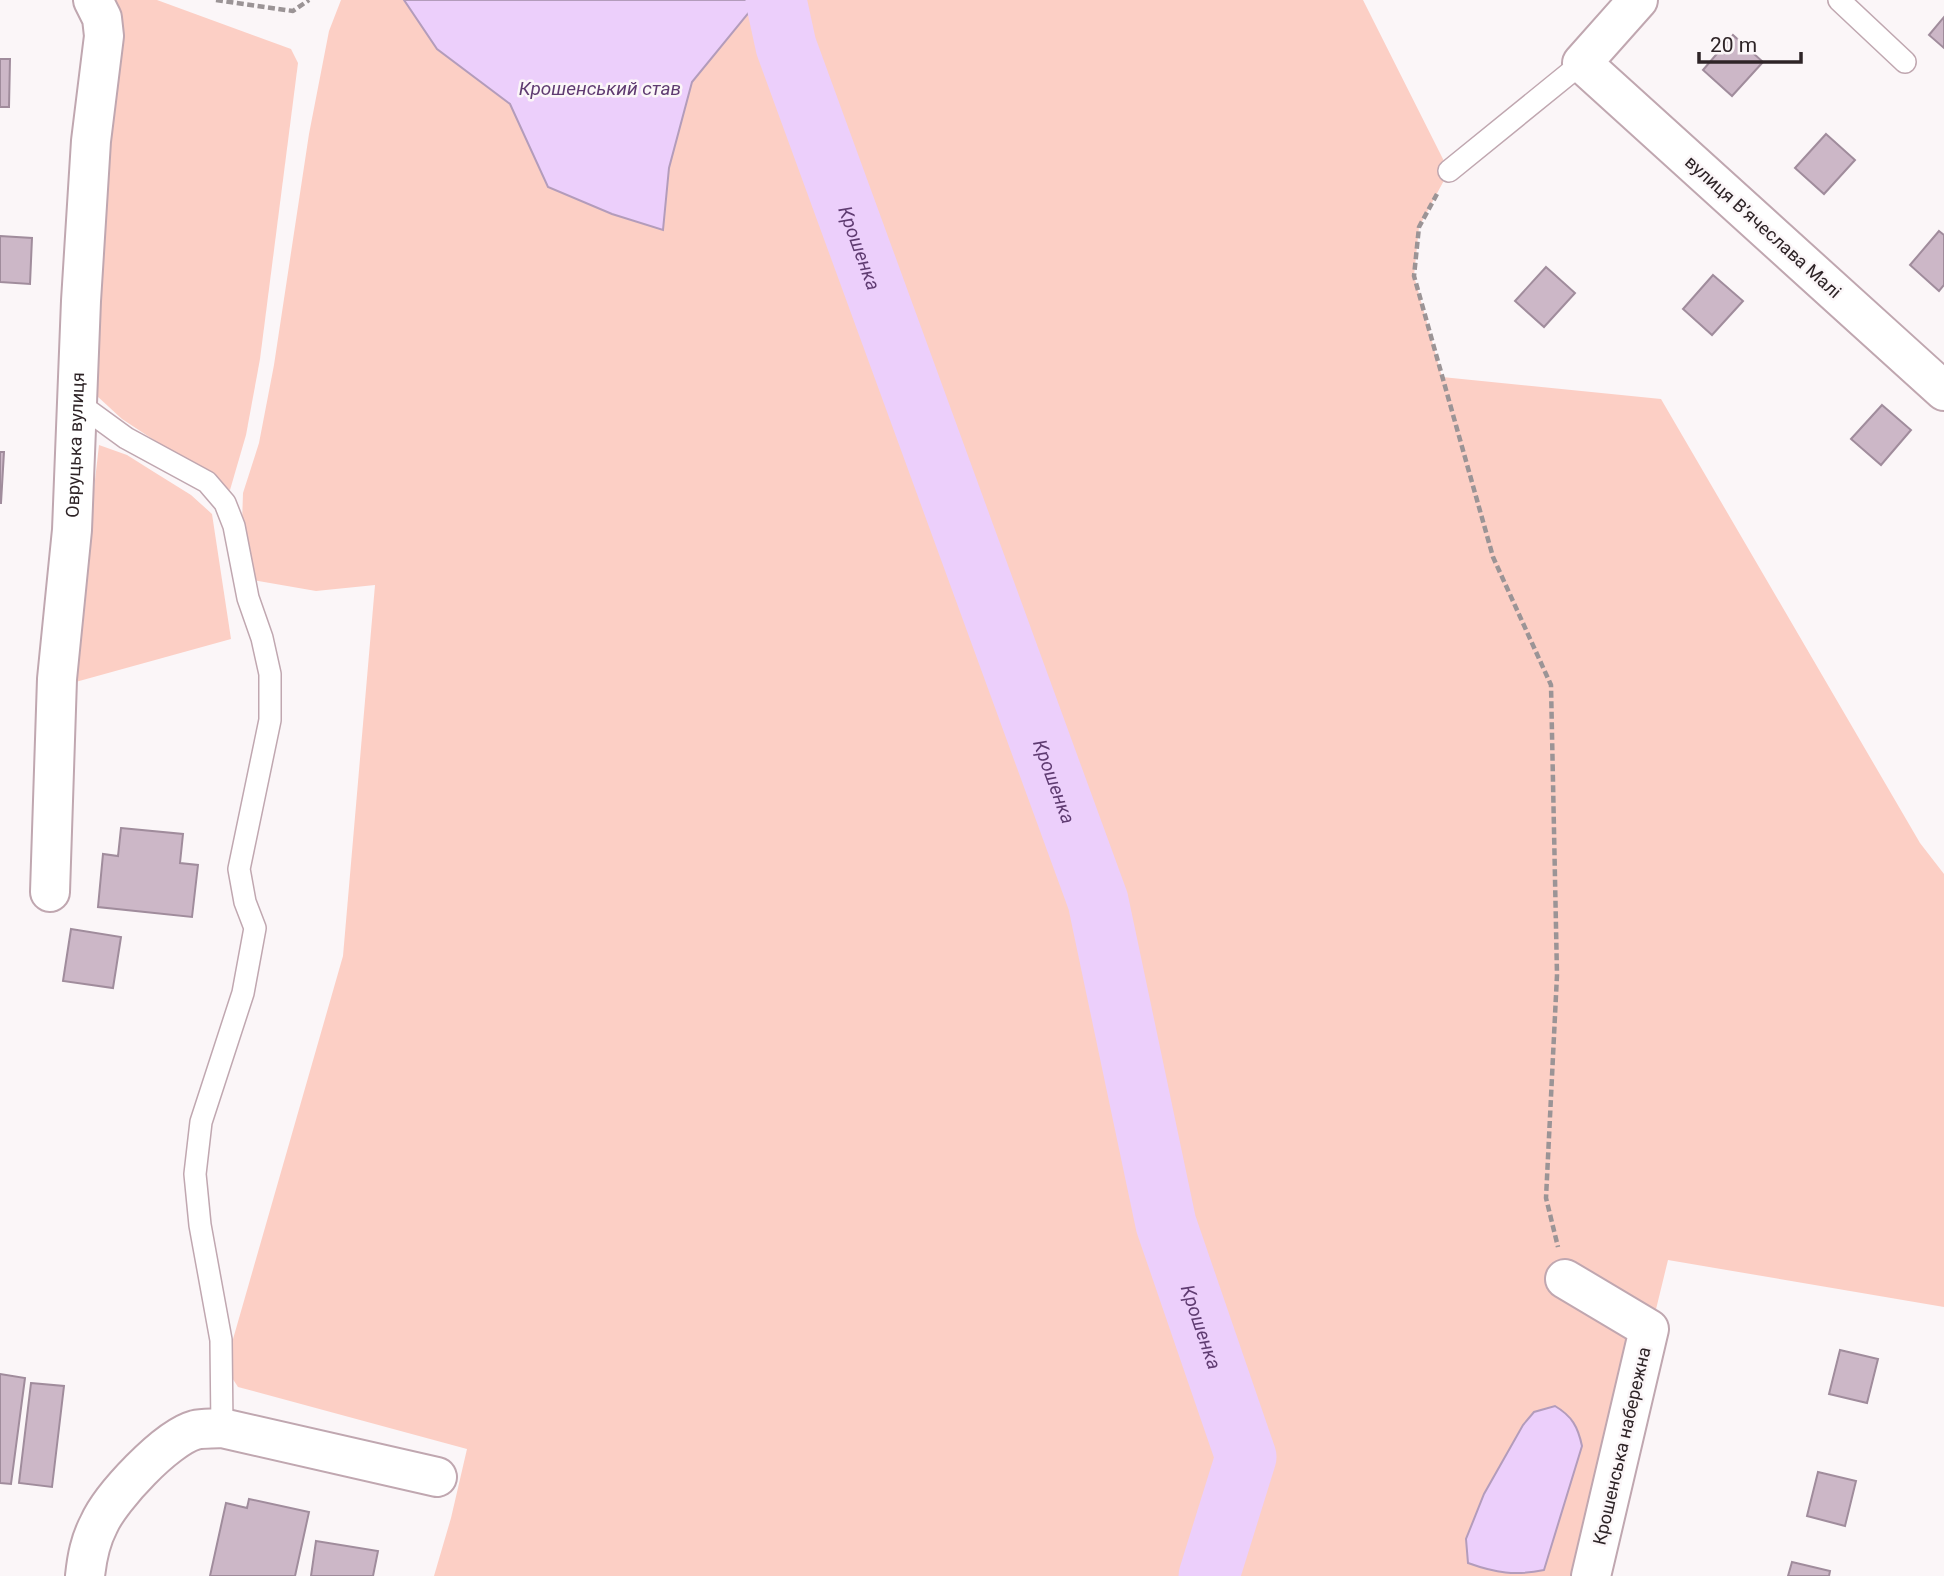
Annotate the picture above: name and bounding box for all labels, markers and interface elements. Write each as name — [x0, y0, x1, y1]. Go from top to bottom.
scale bar — [1699, 21, 1800, 65]
text: 20 m — [1710, 33, 1757, 57]
water label: Крошенський став — [519, 77, 681, 100]
street label: вулиця Вʼячеслава Малі — [1681, 151, 1846, 302]
water label: Крошенка — [833, 203, 885, 293]
street label: Овруцька вулиця — [61, 372, 88, 518]
water label: Крошенка — [1028, 736, 1080, 827]
water label: Крошенка — [1176, 1282, 1226, 1372]
street label: Крошенська набережна — [1588, 1345, 1655, 1547]

